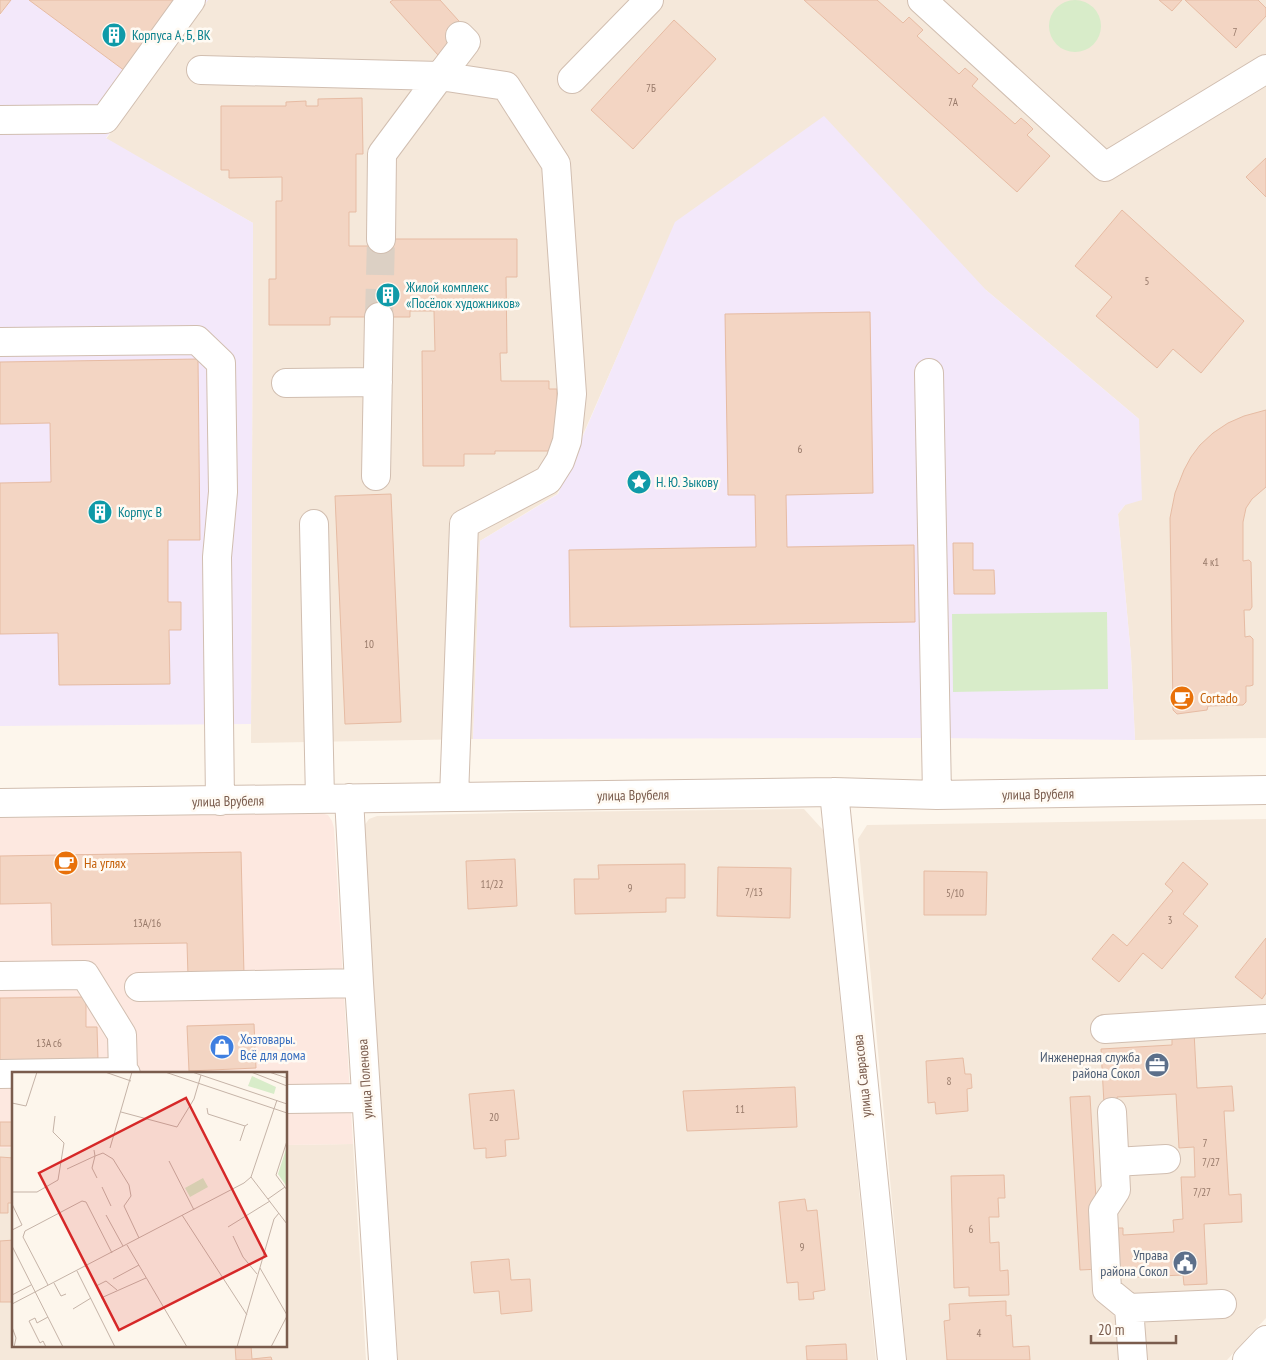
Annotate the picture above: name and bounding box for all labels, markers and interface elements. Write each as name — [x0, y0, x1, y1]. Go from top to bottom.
building icon: Корпуса А, Б, ВК — [101, 22, 127, 48]
house number: 7 — [1233, 25, 1238, 39]
place label: Корпуса А, Б, ВК — [132, 26, 211, 44]
house number: 7Б — [646, 81, 656, 95]
house number: 7А — [948, 95, 959, 109]
house number: 5 — [1145, 274, 1150, 288]
place label: Жилой комплекс «Посёлок художников» — [405, 278, 520, 312]
building icon: Жилой комплекс «Посёлок художников» — [375, 282, 401, 308]
house number: 6 — [798, 442, 803, 456]
place icon: Н. Ю. Зыкову — [626, 469, 652, 495]
place label: Н. Ю. Зыкову — [656, 473, 719, 491]
building icon: Корпус В — [87, 499, 113, 525]
place label: Корпус В — [118, 503, 162, 521]
house number: 4 к1 — [1203, 555, 1219, 569]
house number: 10 — [364, 637, 374, 651]
cafe icon: Cortado — [1169, 685, 1195, 711]
place label: Cortado — [1200, 689, 1238, 707]
street label: улица Врубеля — [1002, 784, 1074, 804]
street label: улица Врубеля — [597, 785, 669, 805]
street label: улица Врубеля — [192, 791, 264, 811]
cafe icon: На углях — [53, 850, 79, 876]
place label: На углях — [84, 854, 126, 872]
house number: 11/22 — [480, 877, 504, 891]
house number: 9 — [628, 881, 633, 895]
house number: 7/13 — [745, 885, 763, 899]
house number: 5/10 — [946, 886, 964, 900]
house number: 3 — [1168, 913, 1173, 927]
house number: 13А/16 — [133, 916, 161, 930]
place label: Хозтовары. Всё для дома — [240, 1030, 306, 1064]
shop icon: Хозтовары. Всё для дома — [209, 1034, 235, 1060]
street label: улица Саврасова — [849, 1034, 875, 1118]
house number: 13А с6 — [36, 1036, 62, 1050]
street label: улица Поленова — [353, 1038, 377, 1120]
place label: Инженерная служба района Сокол — [1040, 1048, 1140, 1082]
office icon: Инженерная служба района Сокол — [1144, 1052, 1170, 1078]
inset map — [12, 1072, 288, 1348]
house number: 8 — [947, 1074, 952, 1088]
house number: 11 — [735, 1102, 745, 1116]
house number: 20 — [489, 1110, 499, 1124]
house number: 7 — [1203, 1136, 1208, 1150]
house number: 7/27 — [1202, 1155, 1220, 1169]
house number: 7/27 — [1193, 1185, 1211, 1199]
house number: 6 — [969, 1222, 974, 1236]
house number: 9 — [800, 1240, 805, 1254]
place label: Управа района Сокол — [1100, 1246, 1168, 1280]
public building icon: Управа района Сокол — [1172, 1250, 1198, 1276]
scale bar — [1091, 1312, 1176, 1344]
text: 20 m — [1098, 1320, 1124, 1339]
house number: 4 — [977, 1326, 982, 1340]

